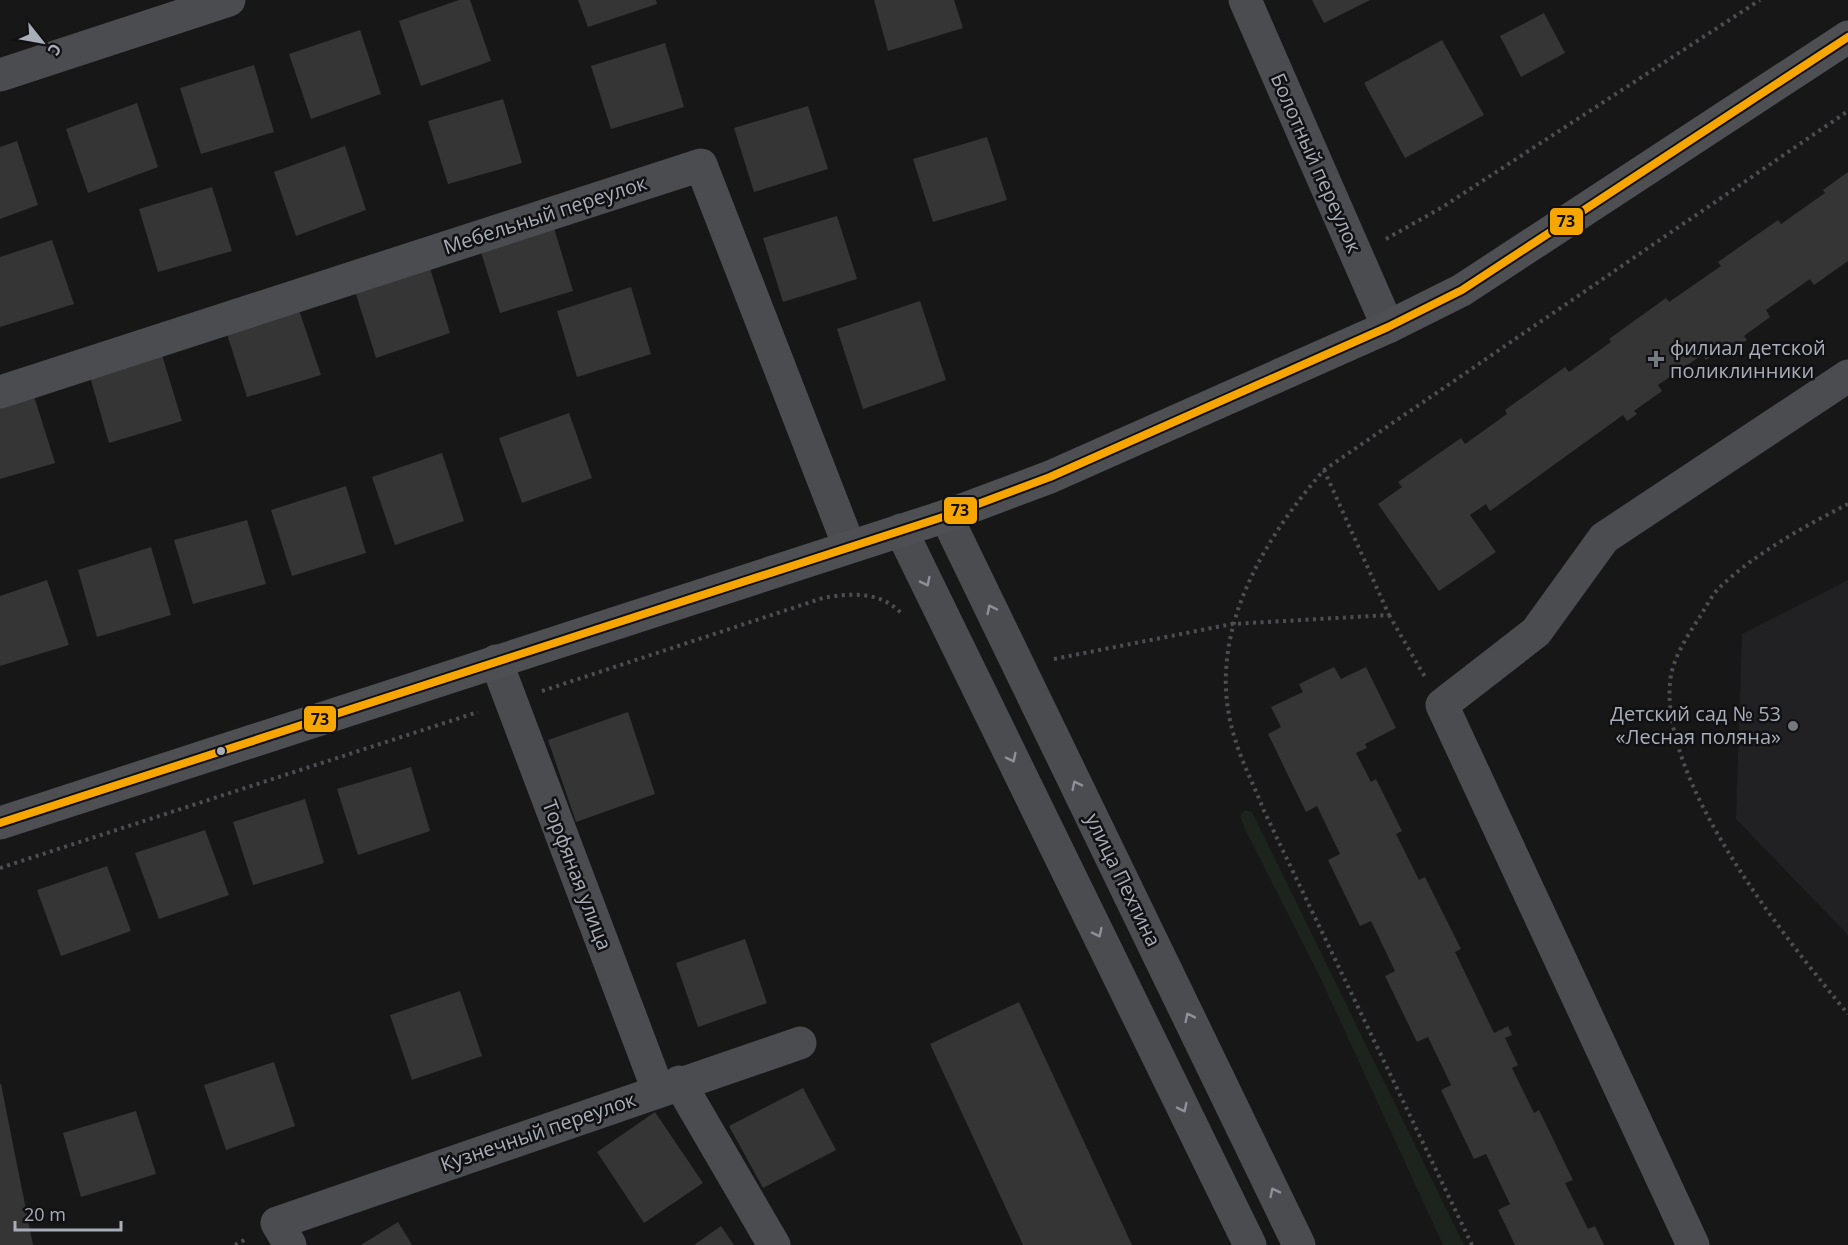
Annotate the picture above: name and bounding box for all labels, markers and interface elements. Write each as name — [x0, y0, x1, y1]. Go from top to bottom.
north arrow — [12, 12, 72, 72]
text: С — [43, 40, 67, 60]
street label: Болотный переулок — [1265, 69, 1369, 258]
street label: Мебельный переулок — [440, 169, 651, 260]
line badge: 73 — [1549, 207, 1584, 236]
text: 73 — [1557, 210, 1575, 232]
place label: филиал детской поликлинники — [1670, 334, 1826, 384]
marker: филиал детской поликлинники — [1647, 350, 1665, 368]
line badge: 73 — [943, 496, 978, 525]
text: 73 — [951, 499, 969, 521]
one-way arrow — [919, 576, 931, 587]
one-way arrow — [987, 604, 999, 615]
place label: Детский сад № 53 «Лесная поляна» — [1610, 700, 1781, 750]
line badge: 73 — [303, 705, 337, 733]
text: 73 — [311, 708, 329, 730]
marker: Детский сад № 53 «Лесная поляна» — [1786, 719, 1800, 733]
unlabelled marker — [215, 745, 227, 757]
one-way arrow — [1004, 751, 1016, 762]
one-way arrow — [1072, 780, 1084, 791]
street label: Торфяная улица — [536, 796, 618, 954]
street label: улица Пехтина — [1079, 809, 1167, 951]
one-way arrow — [1090, 926, 1102, 937]
one-way arrow — [1184, 1012, 1196, 1023]
street label: Кузнечный переулок — [437, 1085, 640, 1178]
one-way arrow — [1176, 1102, 1188, 1113]
one-way arrow — [1269, 1188, 1281, 1199]
scale bar — [15, 1194, 122, 1232]
text: 20 m — [24, 1202, 66, 1226]

